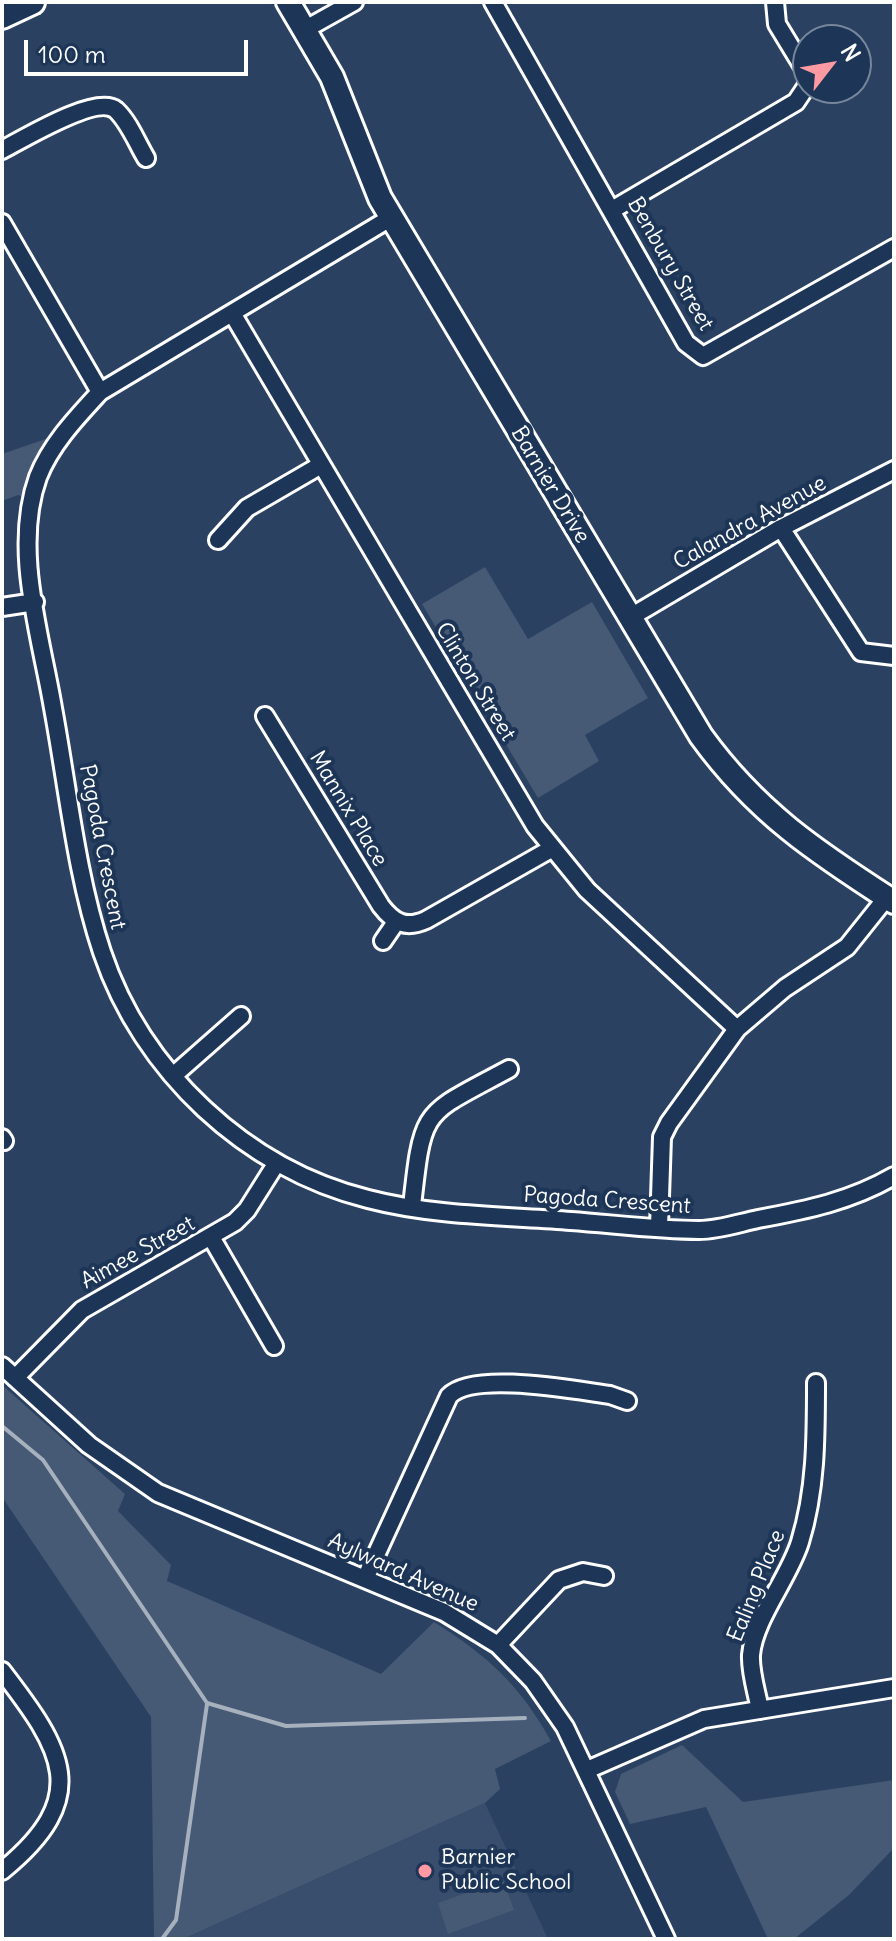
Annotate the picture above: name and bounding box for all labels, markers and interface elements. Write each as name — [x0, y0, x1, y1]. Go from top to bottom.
scale bar — [28, 24, 252, 74]
north arrow — [792, 24, 872, 104]
text: 100 m — [38, 39, 106, 69]
text: N — [835, 39, 867, 66]
street label: Benbury Street — [621, 193, 719, 335]
street label: Barnier Drive — [505, 422, 595, 548]
street label: Calandra Avenue — [669, 470, 831, 576]
street label: Clinton Street — [429, 618, 521, 746]
street label: Mannix Place — [303, 746, 393, 872]
street label: Pagoda Crescent — [73, 762, 131, 932]
street label: Pagoda Crescent — [522, 1182, 692, 1220]
street label: Aimee Street — [76, 1211, 200, 1295]
street label: Ealing Place — [723, 1526, 791, 1646]
street label: Aylward Avenue — [324, 1528, 482, 1618]
place label: Barnier Public School — [441, 1845, 571, 1896]
marker: Barnier Public School — [416, 1862, 434, 1880]

